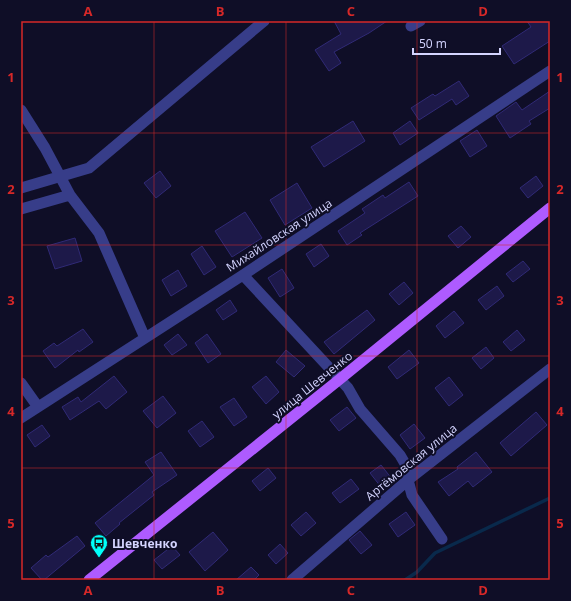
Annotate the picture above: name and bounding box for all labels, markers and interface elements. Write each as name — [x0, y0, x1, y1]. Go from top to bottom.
text: A — [84, 2, 93, 20]
text: B — [216, 2, 225, 20]
text: C — [347, 2, 355, 20]
text: D — [478, 2, 488, 20]
scale bar — [413, 30, 500, 56]
text: 50 m — [419, 35, 447, 52]
text: 1 — [7, 68, 15, 86]
text: 1 — [556, 68, 564, 86]
text: 2 — [7, 180, 15, 198]
text: 2 — [556, 180, 564, 198]
street label: Михайловская улица — [223, 194, 335, 276]
text: 3 — [7, 291, 15, 309]
text: 3 — [556, 291, 564, 309]
street label: улица Шевченко — [268, 347, 356, 423]
text: 4 — [7, 402, 15, 420]
text: 4 — [556, 402, 564, 420]
street label: Артёмовская улица — [362, 420, 460, 504]
text: 5 — [7, 514, 15, 532]
text: 5 — [556, 514, 564, 532]
bus stop icon: Шевченко — [89, 533, 109, 558]
place label: Шевченко — [112, 535, 177, 552]
text: A — [84, 581, 93, 599]
text: B — [216, 581, 225, 599]
text: C — [347, 581, 355, 599]
text: D — [478, 581, 488, 599]

